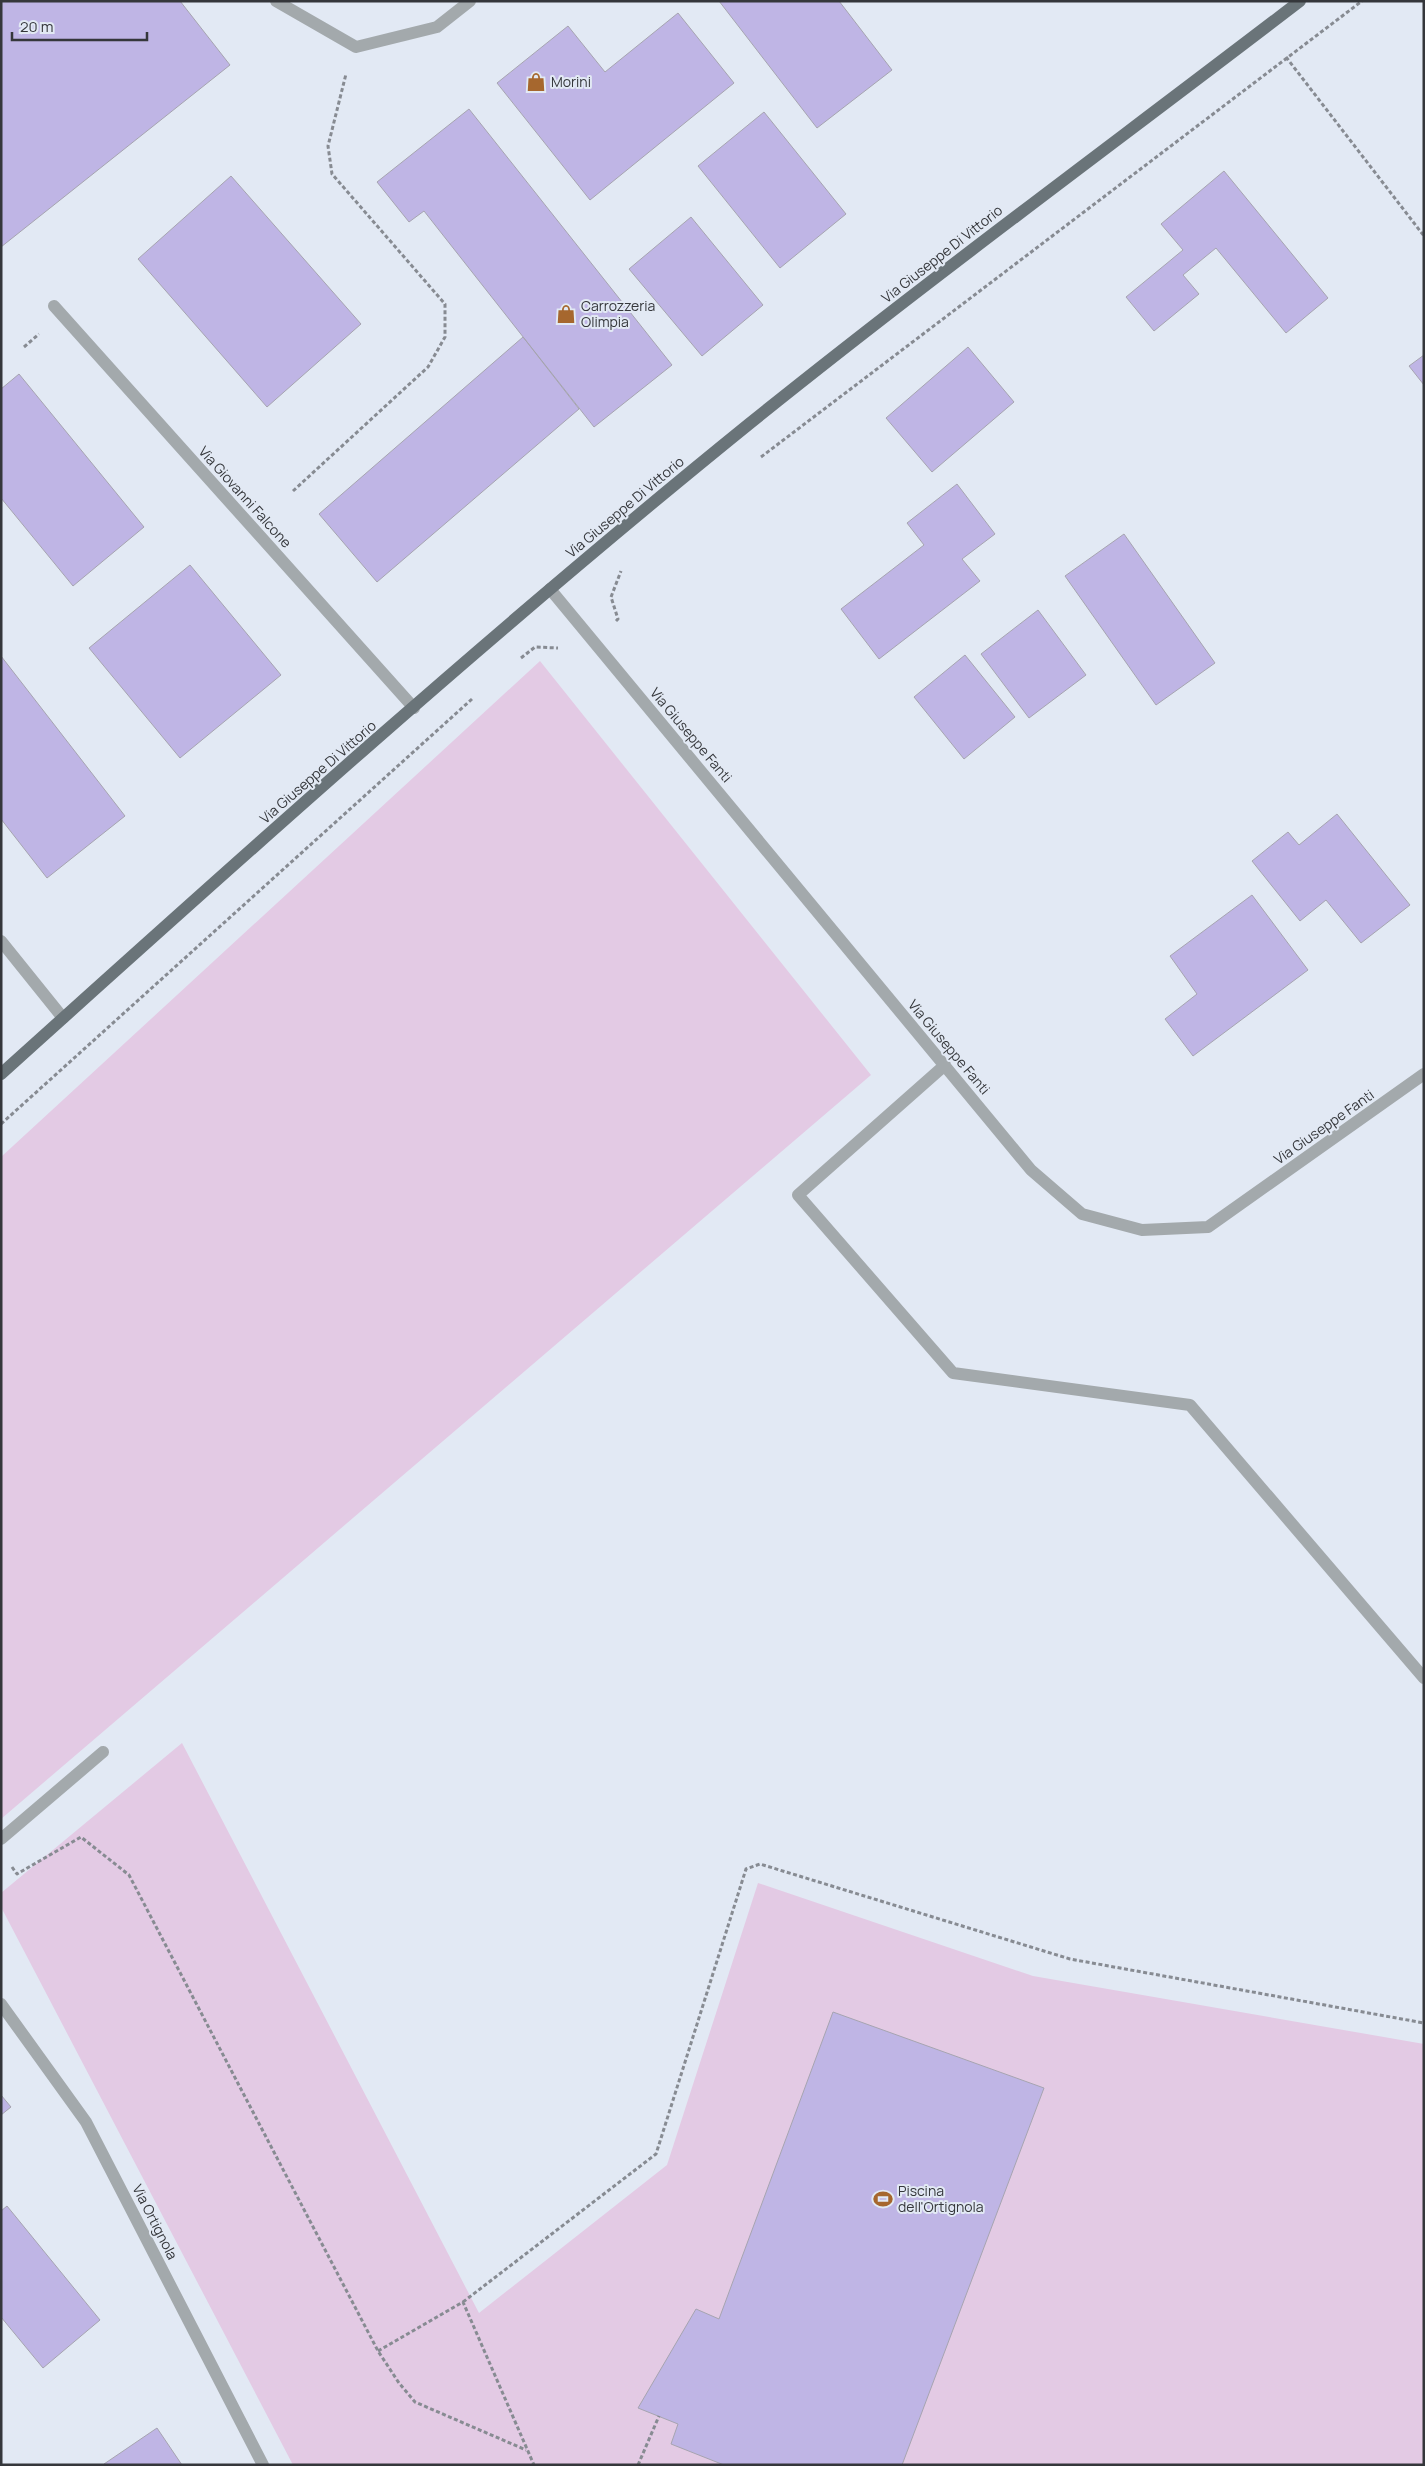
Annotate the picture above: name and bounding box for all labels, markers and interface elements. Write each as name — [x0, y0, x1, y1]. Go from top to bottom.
scale bar — [12, 10, 148, 42]
text: 20 m — [20, 16, 53, 37]
shop icon: Morini — [525, 71, 547, 93]
place label: Morini — [551, 72, 591, 91]
street label: Via Giuseppe Di Vittorio — [877, 200, 1006, 307]
place label: Carrozzeria Olimpia — [581, 296, 655, 331]
shop icon: Carrozzeria Olimpia — [555, 303, 577, 325]
street label: Via Giovanni Falcone — [195, 442, 296, 551]
street label: Via Giuseppe Di Vittorio — [562, 452, 688, 562]
street label: Via Giuseppe Fanti — [646, 683, 737, 786]
street label: Via Giuseppe Di Vittorio — [255, 716, 380, 828]
street label: Via Giuseppe Fanti — [904, 995, 995, 1098]
street label: Via Giuseppe Fanti — [1270, 1085, 1378, 1168]
street label: Via Ortignola — [128, 2181, 183, 2263]
place label: Piscina dell'Ortignola — [898, 2181, 984, 2216]
sports icon: Piscina dell'Ortignola — [872, 2188, 894, 2210]

